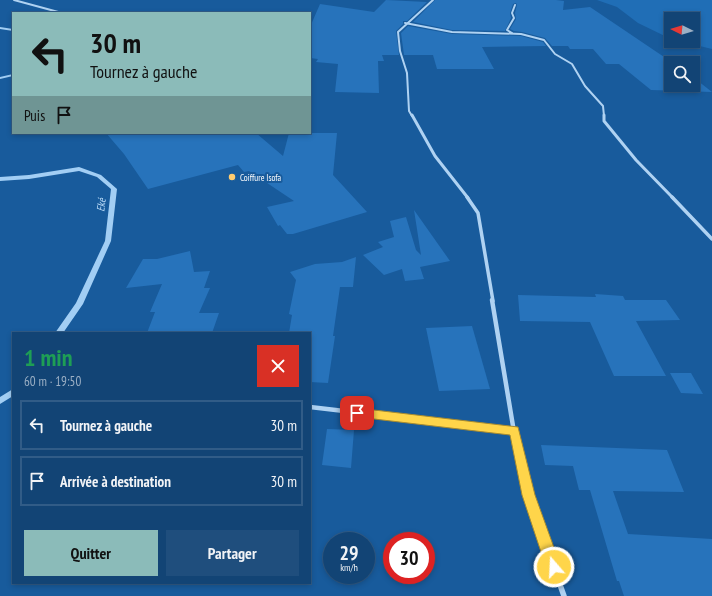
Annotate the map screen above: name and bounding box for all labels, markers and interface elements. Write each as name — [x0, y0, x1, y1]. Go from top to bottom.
north arrow — [664, 12, 700, 48]
map controls — [664, 12, 700, 92]
text: 30 m — [90, 24, 141, 61]
icon: left — [24, 28, 76, 80]
button: search — [664, 56, 700, 92]
text: Tournez à gauche — [90, 60, 197, 83]
icon: arrive — [53, 104, 75, 126]
text: Puis — [24, 106, 45, 125]
marker: Coiffure Isofa — [227, 172, 237, 182]
place label: Coiffure Isofa — [240, 172, 282, 183]
water label: Eké — [93, 196, 109, 212]
text: 1 min — [24, 342, 72, 373]
button: close — [257, 345, 299, 387]
text: 60 m · 19:50 — [24, 373, 81, 390]
pin — [340, 396, 374, 430]
icon: arrive — [346, 402, 368, 424]
icon: left — [26, 414, 48, 436]
text: Tournez à gauche — [60, 416, 152, 435]
text: 30 m — [271, 416, 297, 435]
icon: arrive — [26, 470, 48, 492]
text: Arrivée à destination — [60, 472, 171, 491]
text: 30 m — [271, 472, 297, 491]
button: Quitter — [24, 530, 158, 576]
button: Partager — [166, 530, 299, 576]
speed limit sign: 30 — [383, 532, 435, 584]
text: 29 — [339, 540, 359, 566]
position arrow — [533, 546, 575, 588]
text: km/h — [340, 561, 358, 574]

